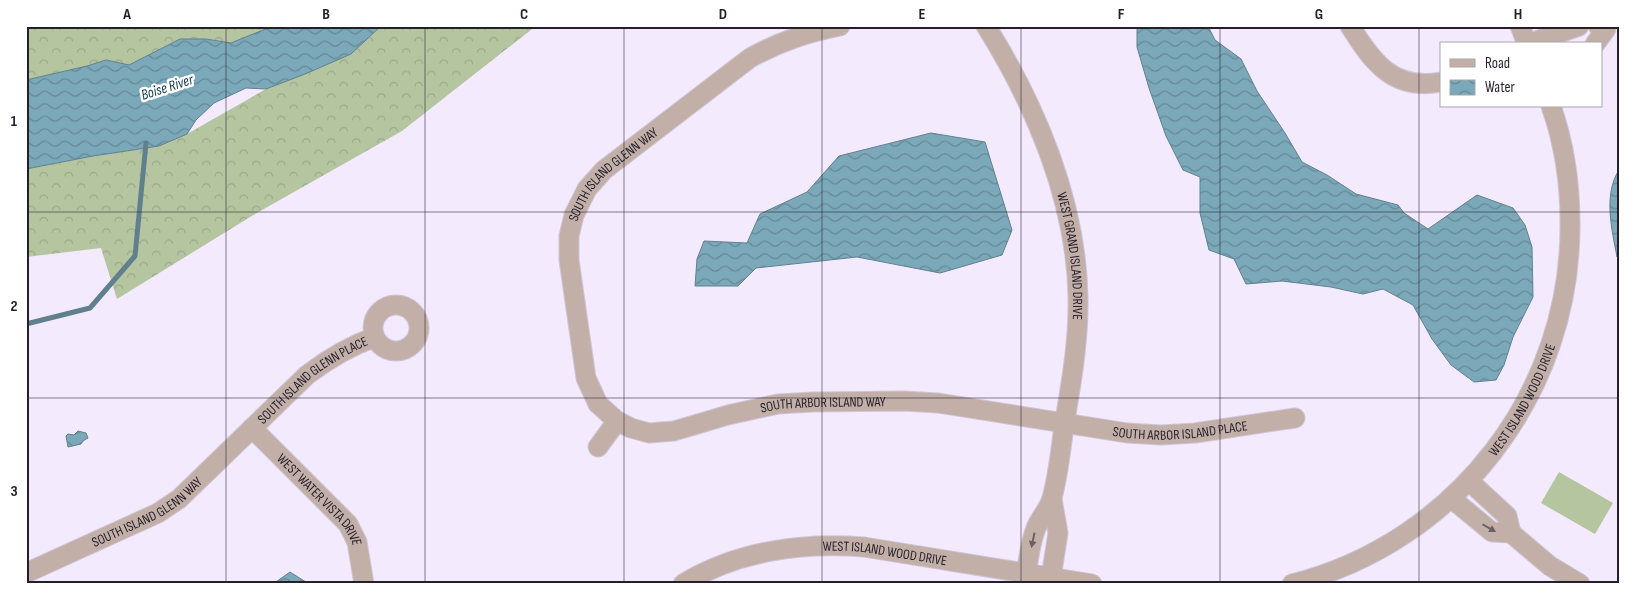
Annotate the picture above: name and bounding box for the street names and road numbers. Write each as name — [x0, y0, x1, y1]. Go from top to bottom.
street label: SOUTH ISLAND GLENN WAY — [565, 124, 661, 223]
street label: WEST GRAND ISLAND DRIVE — [1053, 190, 1086, 320]
street label: SOUTH ISLAND GLENN PLACE — [254, 333, 370, 428]
street label: WEST ISLAND WOOD DRIVE — [1485, 341, 1559, 459]
street label: SOUTH ARBOR ISLAND WAY — [759, 393, 886, 417]
street label: SOUTH ARBOR ISLAND PLACE — [1111, 417, 1249, 444]
street label: WEST WATER VISTA DRIVE — [273, 450, 365, 547]
street label: SOUTH ISLAND GLENN WAY — [89, 473, 206, 551]
street label: WEST ISLAND WOOD DRIVE — [822, 538, 948, 569]

